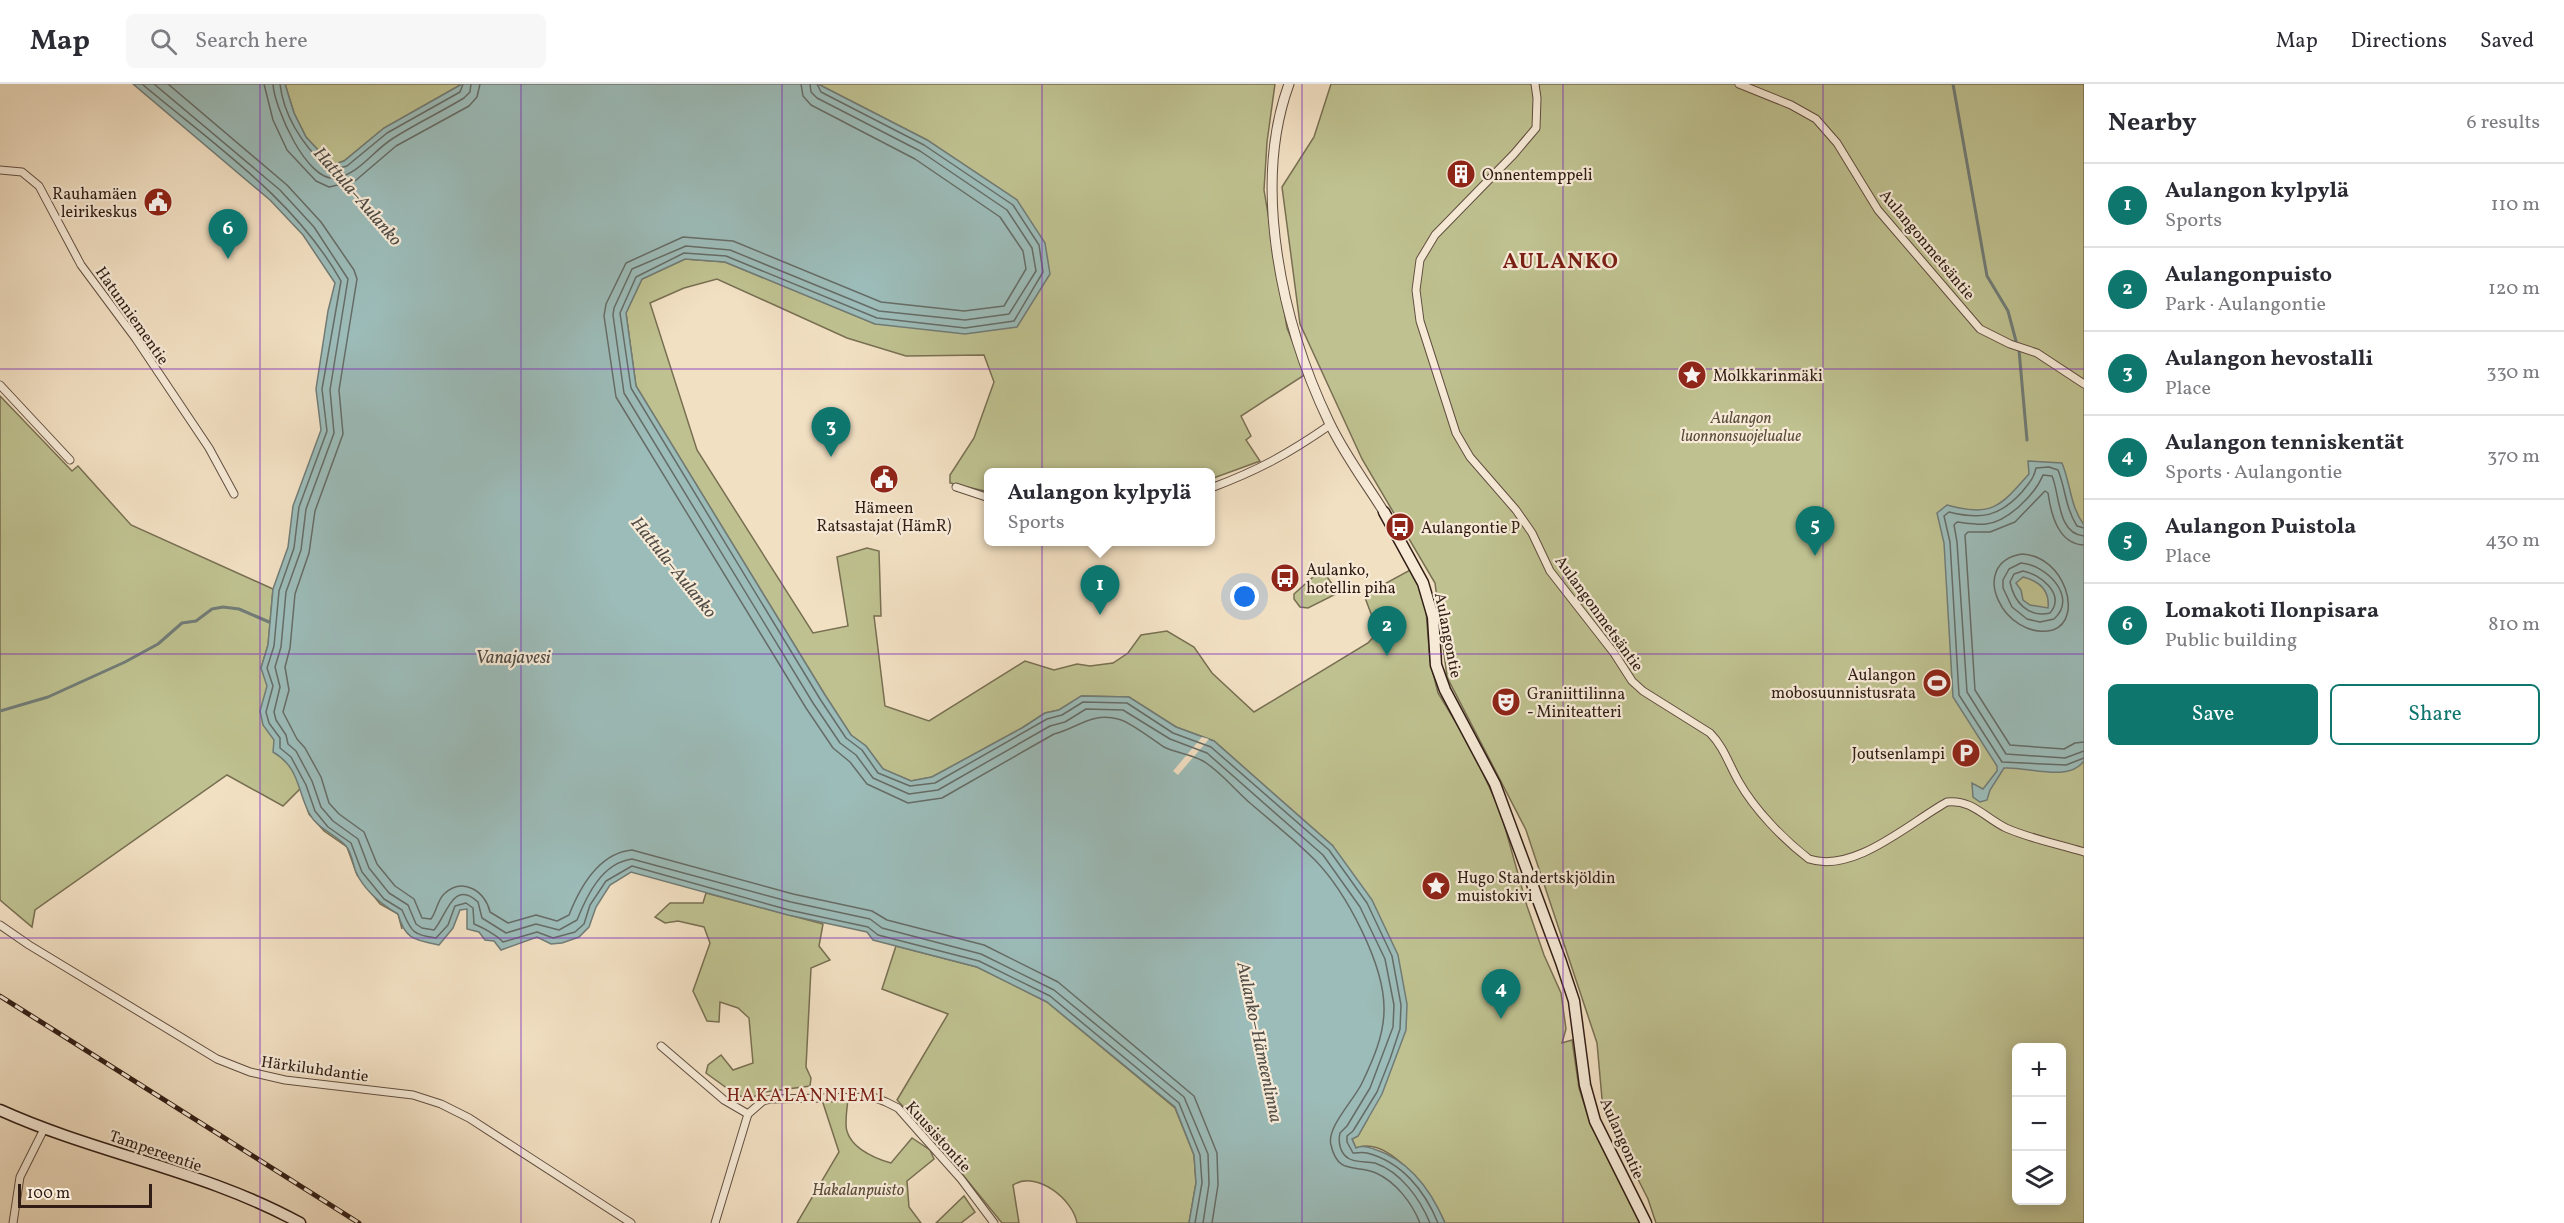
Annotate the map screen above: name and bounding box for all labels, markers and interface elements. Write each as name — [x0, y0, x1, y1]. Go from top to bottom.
search box — [126, 14, 546, 68]
text: Map — [30, 22, 90, 61]
icon: search — [147, 25, 180, 58]
text: Search here — [195, 26, 308, 57]
text: Map — [2276, 27, 2318, 56]
text: Directions — [2351, 27, 2447, 56]
text: Saved — [2480, 27, 2534, 56]
text: Nearby — [2108, 105, 2197, 141]
text: 6 results — [2467, 109, 2540, 137]
water label: Hattula–Aulanko — [307, 142, 407, 252]
building icon: Onnentemppeli — [1445, 158, 1477, 190]
place label: Onnentemppeli — [1482, 165, 1593, 187]
text: Aulangon kylpylä — [2165, 176, 2349, 207]
place label: Rauhamäen leirikeskus — [52, 184, 137, 224]
street label: Aulangonmetsäntie — [1874, 185, 1979, 305]
public building icon: Rauhamäen leirikeskus — [142, 186, 174, 218]
text: 1 — [2123, 191, 2132, 219]
text: 110 m — [2491, 191, 2540, 219]
text: Sports — [2165, 207, 2222, 235]
pin: 6 — [208, 210, 248, 259]
district label: AULANKO — [1503, 247, 1619, 278]
text: Aulangonpuisto — [2165, 260, 2332, 291]
street label: Hatunniementie — [89, 263, 173, 370]
text: 2 — [2122, 275, 2133, 303]
text: 120 m — [2488, 275, 2540, 303]
text: Park · Aulangontie — [2165, 291, 2326, 319]
text: Aulangon hevostalli — [2165, 344, 2373, 375]
place icon: Molkkarinmäki — [1676, 359, 1708, 391]
text: 3 — [2122, 359, 2133, 387]
text: 330 m — [2486, 359, 2540, 387]
place label: Molkkarinmäki — [1713, 366, 1823, 388]
text: Place — [2165, 375, 2211, 403]
pin: 3 — [812, 408, 850, 457]
park label: Aulangon luonnonsuojelualue — [1681, 408, 1801, 448]
text: Aulangon tenniskentät — [2165, 428, 2404, 459]
text: 4 — [2121, 443, 2134, 471]
text: 370 m — [2487, 443, 2540, 471]
text: Sports · Aulangontie — [2165, 459, 2342, 487]
public building icon: Hämeen Ratsastajat (HämR) — [868, 463, 900, 495]
popup — [984, 468, 1215, 546]
text: Aulangon kylpylä — [1007, 478, 1192, 509]
place label: Hämeen Ratsastajat (HämR) — [816, 498, 952, 538]
pin: 5 — [1796, 506, 1834, 556]
text: Sports — [1007, 509, 1065, 537]
bus stop icon: Aulangontie P — [1384, 511, 1416, 543]
water label: Hattula–Aulanko — [624, 512, 722, 624]
text: Aulangon Puistola — [2165, 512, 2356, 543]
place label: Aulangontie P — [1421, 518, 1520, 540]
text: 5 — [2123, 527, 2132, 555]
text: 430 m — [2485, 527, 2540, 555]
text: Place — [2165, 543, 2211, 571]
street label: Aulangonmetsäntie — [1549, 552, 1648, 677]
place label: Aulanko, hotellin piha — [1306, 560, 1396, 600]
bus stop icon: Aulanko, hotellin piha — [1269, 562, 1301, 594]
pin: 1 — [1080, 566, 1120, 615]
your location — [1230, 582, 1259, 611]
street label: Aulangontie — [1428, 591, 1466, 680]
text: Lomakoti Ilonpisara — [2165, 596, 2379, 627]
pin: 2 — [1368, 606, 1406, 656]
text: 6 — [2122, 611, 2133, 639]
text: 810 m — [2488, 611, 2540, 639]
text: Public building — [2165, 627, 2297, 655]
water label: Vanajavesi — [475, 646, 551, 671]
place label: Aulangon mobosuunnistusrata — [1771, 665, 1916, 705]
sports icon: Aulangon mobosuunnistusrata — [1921, 667, 1953, 699]
place label: Graniittilinna - Miniteatteri — [1527, 684, 1625, 724]
button: Save — [2108, 684, 2318, 745]
button: Share — [2330, 684, 2540, 745]
theatre icon: Graniittilinna - Miniteatteri — [1490, 686, 1522, 718]
parking icon: Joutsenlampi — [1950, 737, 1982, 769]
place label: Joutsenlampi — [1852, 744, 1945, 766]
place label: Hugo Standertskjöldin muistokivi — [1457, 868, 1615, 908]
place icon: Hugo Standertskjöldin muistokivi — [1420, 870, 1452, 902]
water label: Aulanko–Hämeenlinna — [1229, 959, 1288, 1125]
pin: 4 — [1482, 970, 1520, 1019]
map controls — [2012, 1043, 2066, 1205]
button: + — [2012, 1043, 2066, 1097]
street label: Härkiluhdantie — [260, 1052, 370, 1088]
district label: HAKALANNIEMI — [727, 1084, 885, 1109]
street label: Aulangontie — [1594, 1095, 1649, 1183]
street label: Kuusistontie — [900, 1097, 975, 1178]
button: − — [2012, 1097, 2066, 1151]
street label: Tampereentie — [106, 1126, 205, 1178]
button: layers — [2012, 1151, 2066, 1205]
park label: Hakalanpuisto — [812, 1180, 905, 1202]
scale bar — [18, 1181, 152, 1208]
text: 100 m — [27, 1183, 70, 1205]

